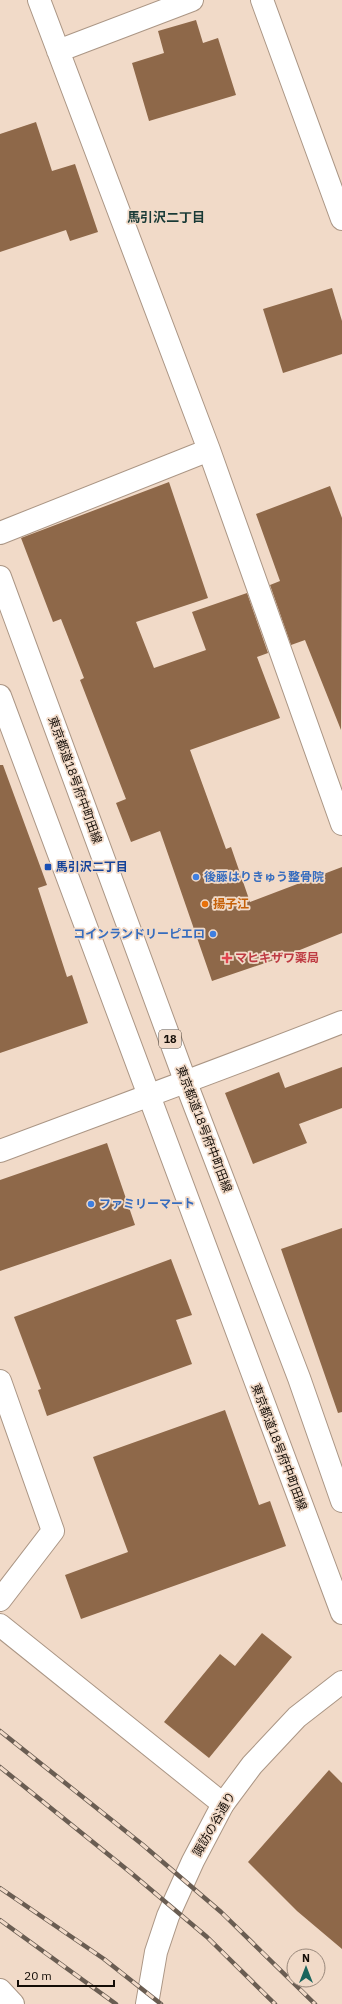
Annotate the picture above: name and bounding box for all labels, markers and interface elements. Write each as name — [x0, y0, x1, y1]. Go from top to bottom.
district label: 馬引沢二丁目 — [127, 209, 205, 226]
street label: 東京都道18号府中町田線 — [45, 714, 106, 846]
place label: 馬引沢二丁目 — [56, 859, 128, 874]
marker: 馬引沢二丁目 — [43, 862, 53, 872]
place label: 後藤はりきゅう整骨院 — [204, 869, 324, 884]
marker: 後藤はりきゅう整骨院 — [191, 872, 201, 882]
place label: 揚子江 — [213, 896, 249, 911]
marker: 揚子江 — [200, 899, 210, 909]
place label: コインランドリーピエロ — [73, 926, 205, 941]
marker: コインランドリーピエロ — [208, 929, 218, 939]
place label: マヒキザワ薬局 — [235, 950, 319, 965]
marker: マヒキザワ薬局 — [222, 953, 232, 963]
road number: 18 — [159, 1030, 181, 1048]
street label: 東京都道18号府中町田線 — [173, 1063, 236, 1194]
place label: ファミリーマート — [99, 1196, 195, 1211]
marker: ファミリーマート — [86, 1199, 96, 1209]
street label: 東京都道18号府中町田線 — [248, 1381, 311, 1512]
street label: 諏訪の谷通り — [189, 1789, 238, 1859]
north arrow — [286, 1948, 326, 1988]
text: N — [302, 1951, 310, 1965]
scale bar — [18, 1962, 114, 1988]
text: 20 m — [24, 1968, 52, 1983]

